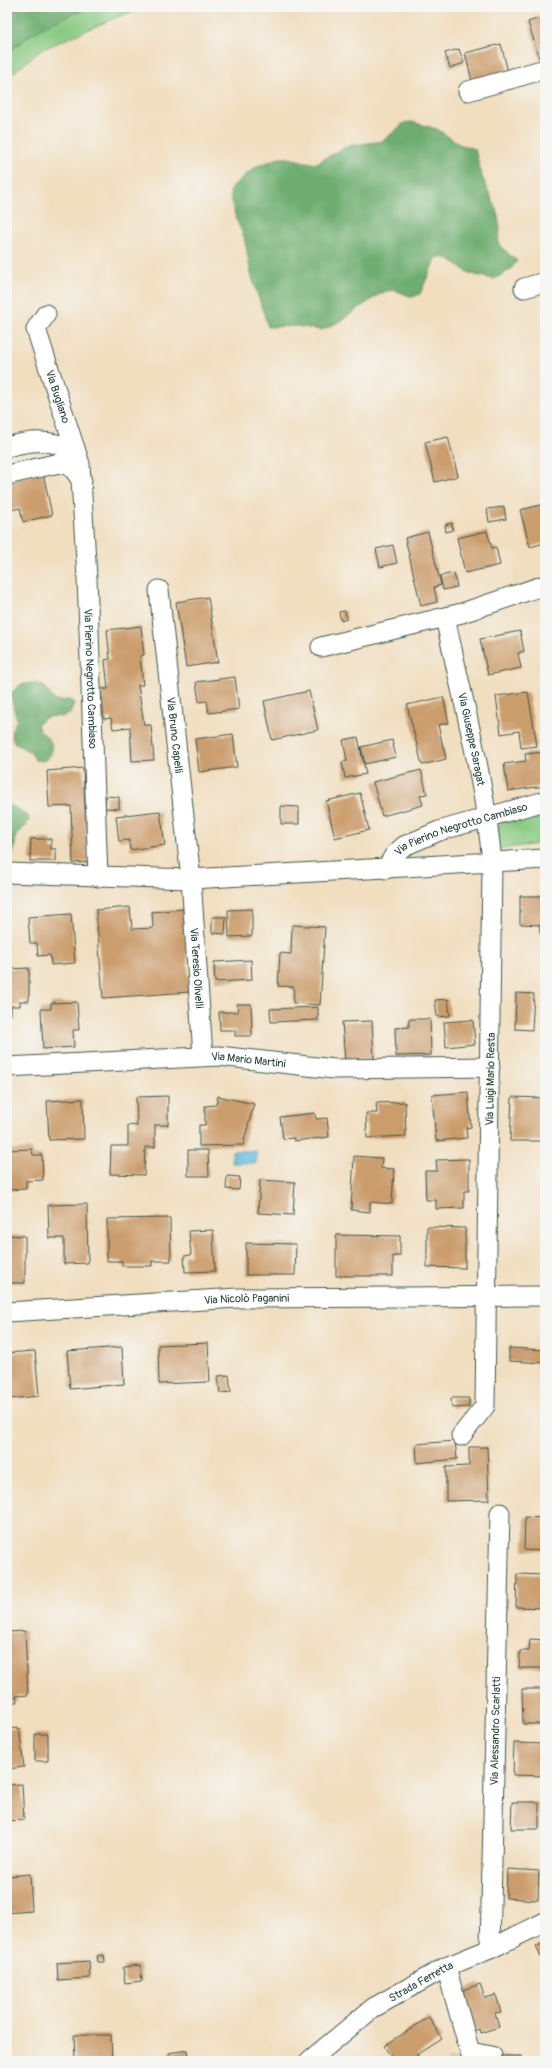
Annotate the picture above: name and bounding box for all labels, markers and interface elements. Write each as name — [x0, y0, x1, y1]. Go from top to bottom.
street label: Via Bugliano — [43, 368, 72, 425]
street label: Via Pierino Negrotto Cambiaso — [81, 608, 99, 749]
street label: Via Giuseppe Saragat — [455, 691, 487, 787]
street label: Via Bruno Capelli — [164, 697, 185, 774]
street label: Via Pierino Negrotto Cambiaso — [392, 800, 529, 858]
street label: Via Teresio Olivelli — [187, 927, 206, 1009]
street label: Via Luigi Mario Resta — [483, 1032, 498, 1126]
street label: Via Mario Martini — [211, 1050, 286, 1070]
street label: Via Nicolò Paganini — [204, 1292, 289, 1307]
street label: Via Alessandro Scarlatti — [488, 1676, 503, 1786]
street label: Strada Ferretta — [387, 1959, 455, 2005]

